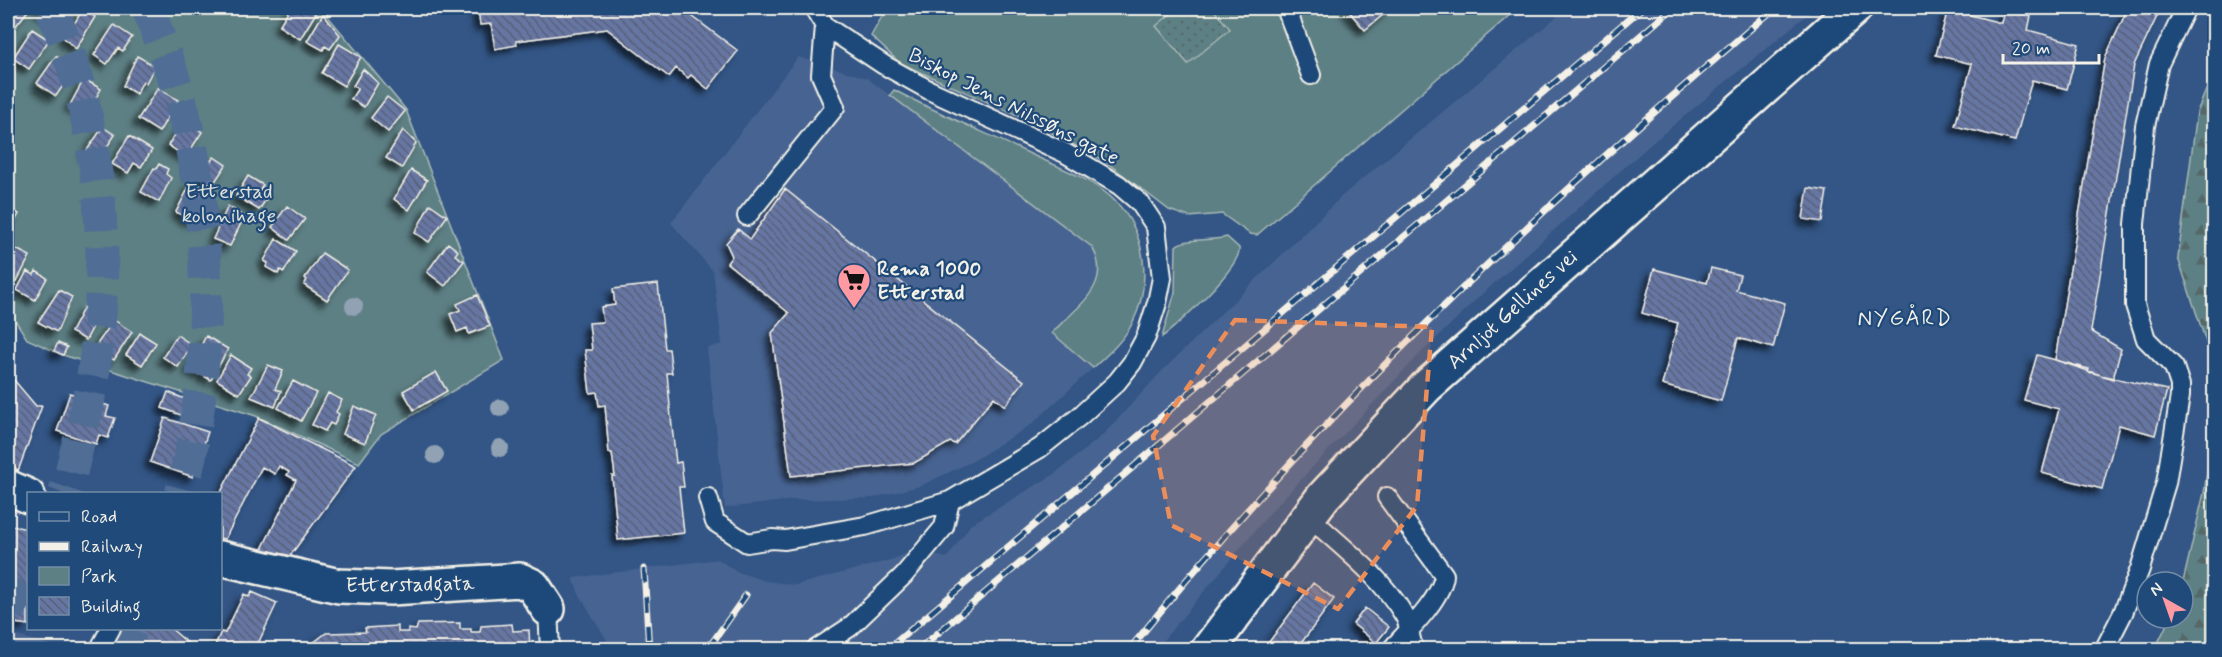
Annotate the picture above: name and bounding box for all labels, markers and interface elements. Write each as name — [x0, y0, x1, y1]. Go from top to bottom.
scale bar — [2003, 27, 2099, 65]
text: 20 m — [2012, 37, 2050, 61]
street label: Biskop Jens Nilssøns gate — [903, 41, 1124, 173]
park label: Etterstad kolonihage — [182, 178, 276, 232]
street label: Arnljot Gellines vei — [1441, 244, 1584, 376]
place label: Rema 1000 Etterstad — [877, 255, 981, 307]
supermarket icon: Rema 1000 Etterstad — [836, 262, 872, 309]
district label: NYGÅRD — [1858, 304, 1952, 333]
legend — [27, 492, 222, 630]
text: Road — [81, 505, 117, 529]
text: Railway — [81, 535, 143, 559]
text: Park — [81, 565, 117, 589]
street label: Etterstadgata — [345, 570, 475, 602]
north arrow — [2135, 570, 2195, 630]
text: N — [2145, 578, 2167, 601]
text: Building — [81, 595, 141, 621]

